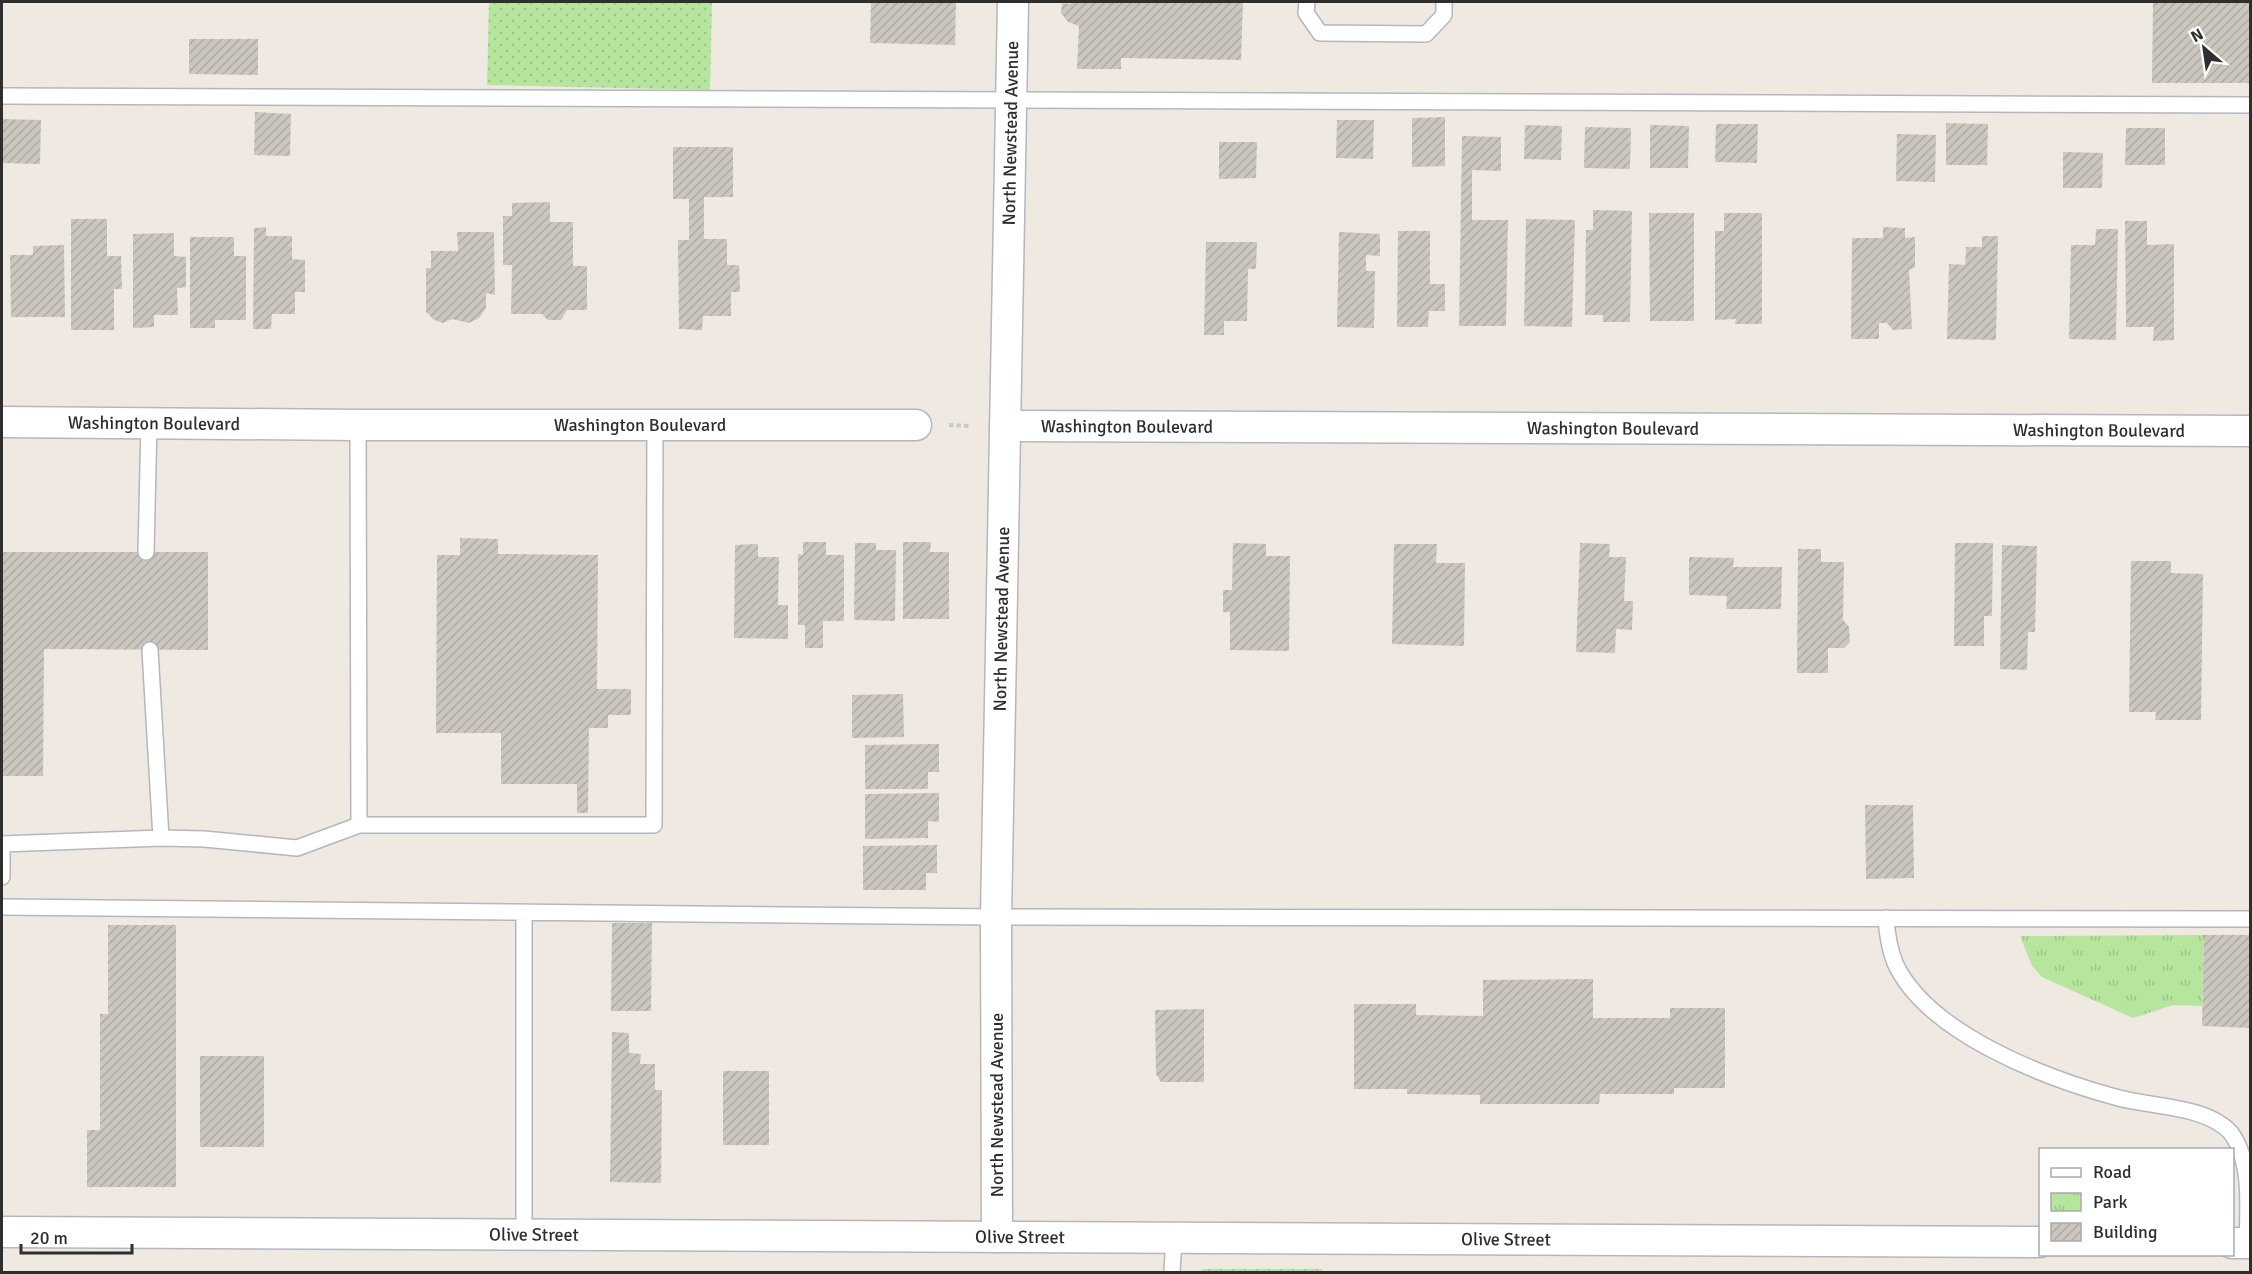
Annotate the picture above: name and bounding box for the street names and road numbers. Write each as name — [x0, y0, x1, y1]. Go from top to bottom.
street label: North Newstead Avenue — [998, 41, 1023, 226]
street label: Washington Boulevard — [68, 412, 240, 435]
street label: Washington Boulevard — [554, 414, 726, 436]
street label: Washington Boulevard — [1041, 415, 1213, 438]
street label: Washington Boulevard — [1527, 417, 1699, 440]
street label: Washington Boulevard — [2013, 419, 2185, 442]
street label: North Newstead Avenue — [989, 526, 1014, 712]
street label: North Newstead Avenue — [986, 1013, 1008, 1197]
street label: Olive Street — [489, 1223, 579, 1246]
street label: Olive Street — [975, 1226, 1065, 1248]
street label: Olive Street — [1461, 1228, 1551, 1251]

